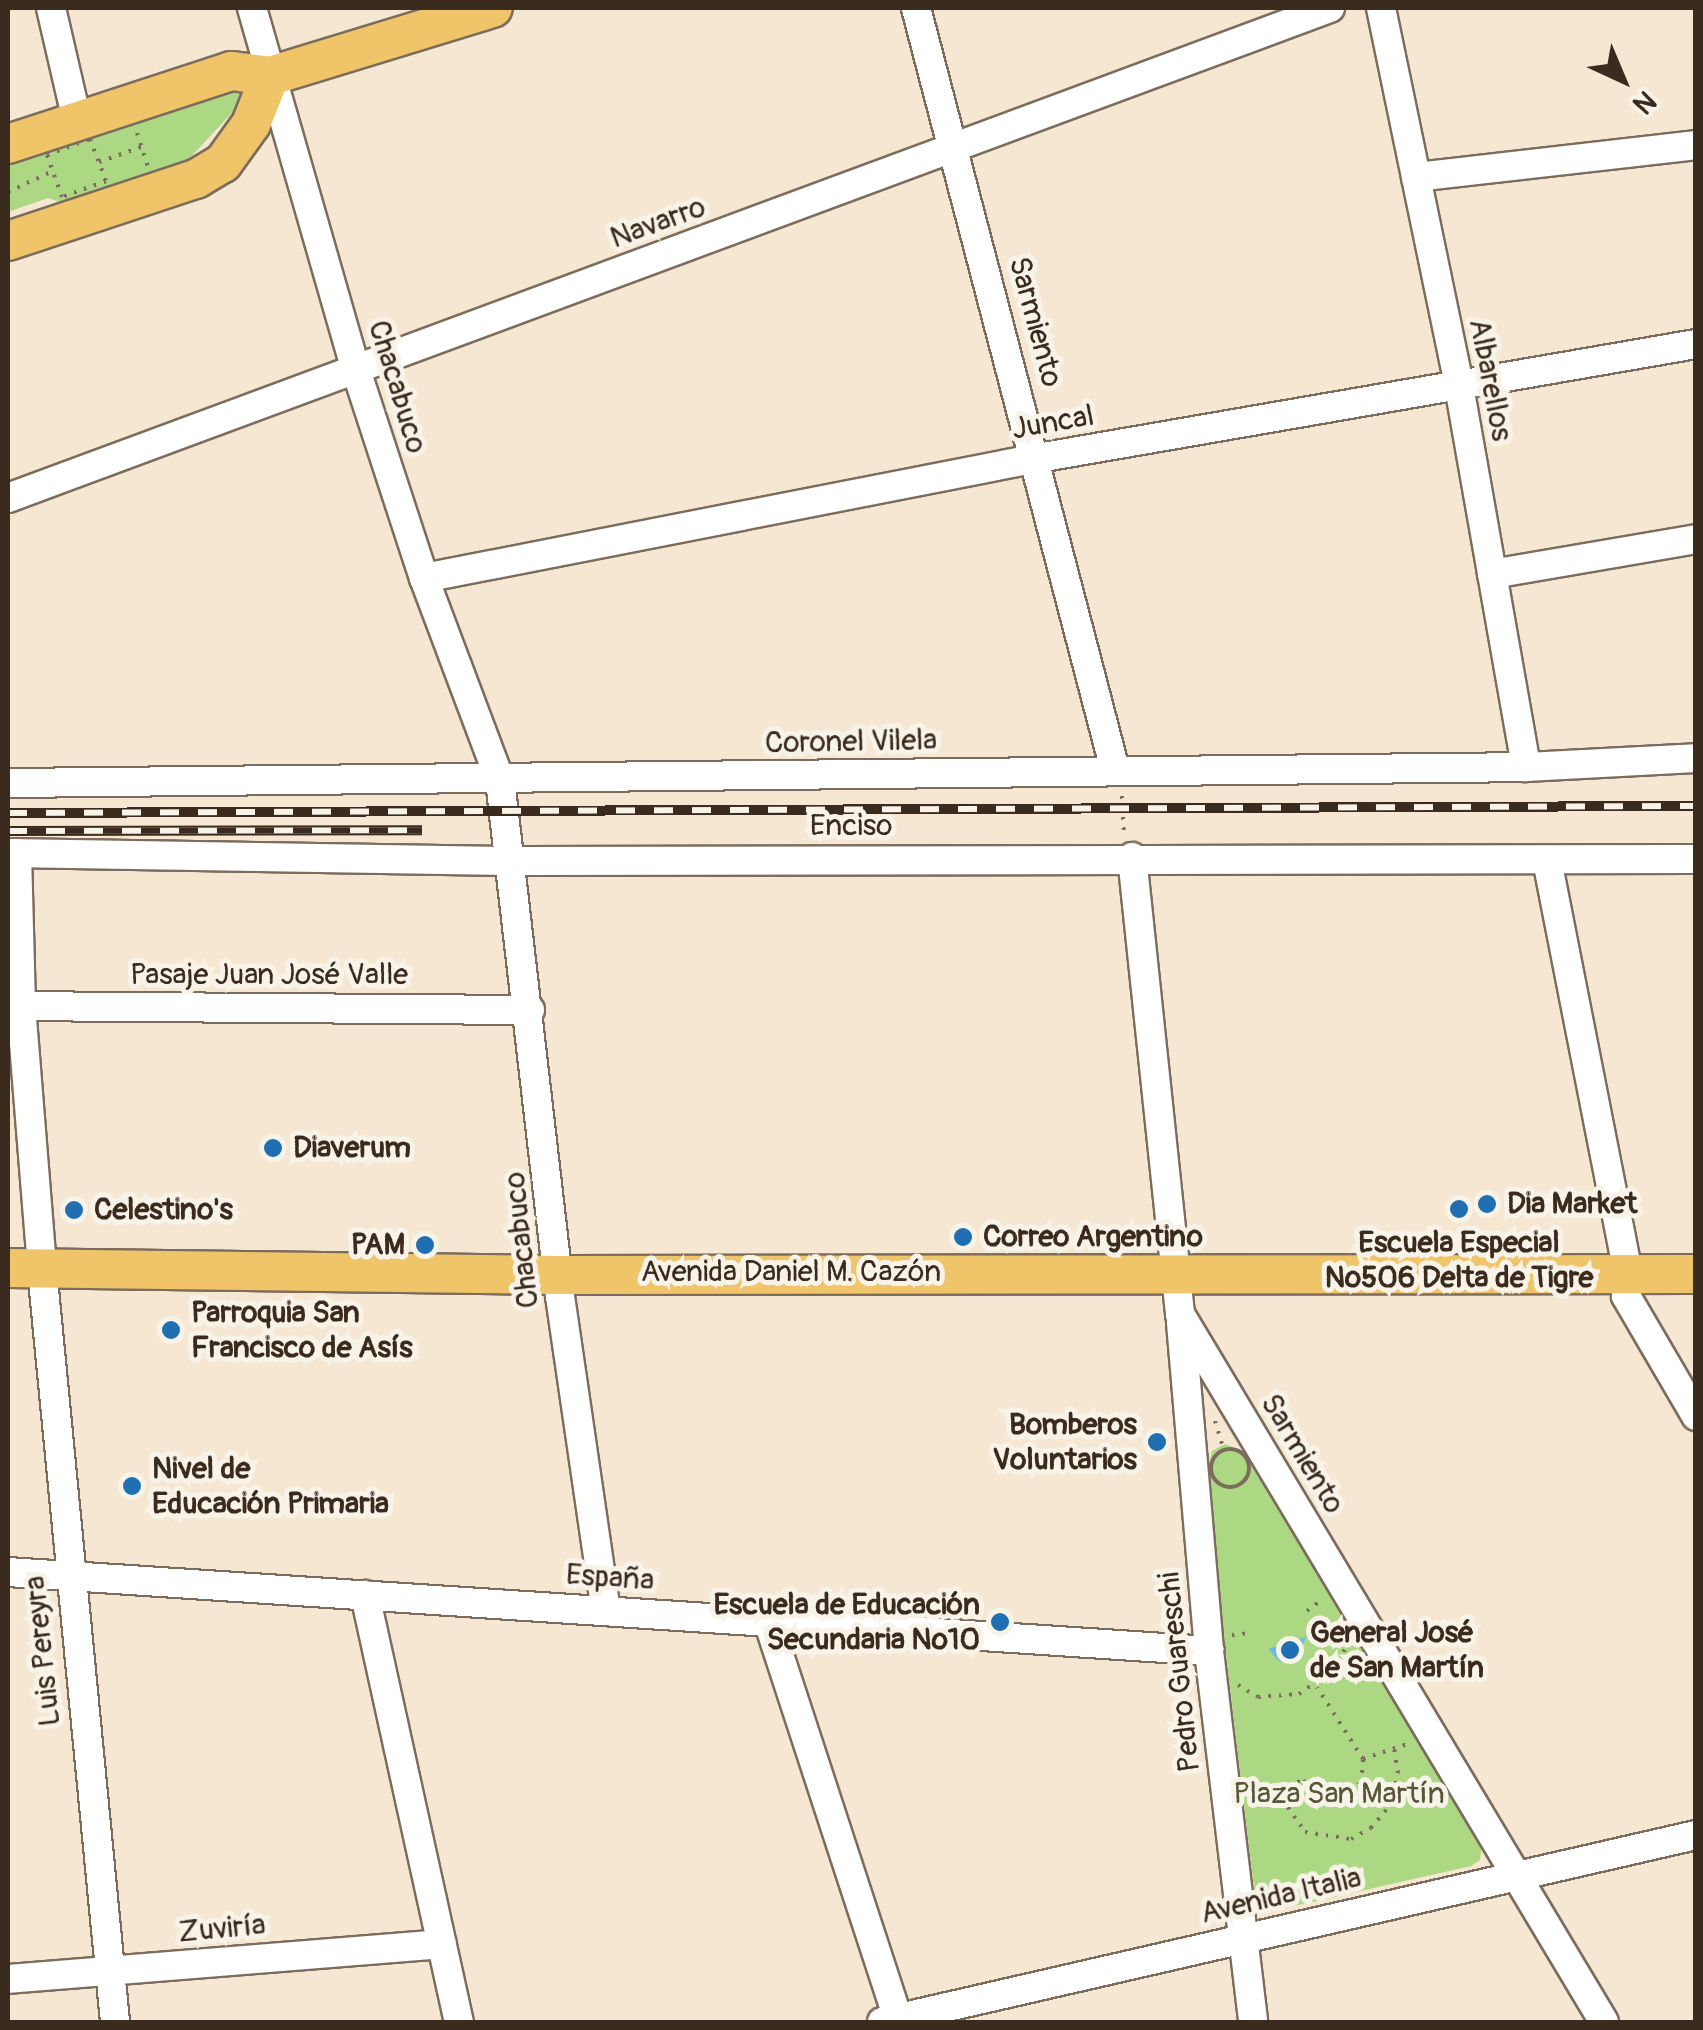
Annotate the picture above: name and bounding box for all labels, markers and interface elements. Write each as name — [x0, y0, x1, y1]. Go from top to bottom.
north arrow — [1573, 30, 1673, 130]
text: N — [1625, 83, 1663, 121]
street label: Navarro — [606, 189, 710, 257]
street label: Sarmiento — [1000, 253, 1070, 391]
street label: Chacabuco — [360, 316, 434, 458]
street label: Albarellos — [1461, 316, 1519, 444]
street label: Juncal — [1009, 398, 1097, 448]
street label: Coronel Vilela — [765, 722, 937, 762]
street label: Enciso — [810, 808, 892, 844]
street label: Pasaje Juan José Valle — [130, 957, 408, 993]
place label: Diaverum — [293, 1130, 411, 1166]
marker: Diaverum — [262, 1137, 284, 1159]
street label: Chacabuco — [497, 1170, 547, 1310]
place label: Dia Market — [1507, 1186, 1637, 1222]
place label: Celestino's — [94, 1192, 233, 1228]
marker: Dia Market — [1476, 1193, 1498, 1215]
marker: Escuela Especial Nº506 Delta de Tigre — [1448, 1198, 1470, 1220]
marker: Celestino's — [63, 1199, 85, 1221]
place label: Correo Argentino — [983, 1219, 1203, 1255]
place label: Escuela Especial Nº506 Delta de Tigre — [1325, 1225, 1593, 1296]
marker: Correo Argentino — [952, 1226, 974, 1248]
place label: PAM — [351, 1227, 405, 1263]
marker: PAM — [414, 1234, 436, 1256]
street label: Avenida Daniel M. Cazón — [641, 1254, 941, 1290]
place label: Parroquia San Francisco de Asís — [191, 1295, 413, 1366]
marker: Parroquia San Francisco de Asís — [160, 1319, 182, 1341]
street label: Sarmiento — [1252, 1388, 1352, 1520]
place label: Bomberos Voluntarios — [992, 1407, 1137, 1478]
marker: Bomberos Voluntarios — [1146, 1431, 1168, 1453]
place label: Nivel de Educación Primaria — [152, 1451, 389, 1522]
marker: Nivel de Educación Primaria — [121, 1475, 143, 1497]
street label: España — [565, 1557, 655, 1599]
street label: Pedro Guareschi — [1152, 1570, 1208, 1774]
street label: Luis Pereyra — [17, 1574, 69, 1728]
place label: Escuela de Educación Secundaria Nº10 — [713, 1587, 980, 1658]
marker: Escuela de Educación Secundaria Nº10 — [989, 1611, 1011, 1633]
place label: General José de San Martín — [1310, 1615, 1484, 1686]
marker: General José de San Martín — [1279, 1639, 1301, 1661]
park label: Plaza San Martín — [1233, 1776, 1445, 1812]
street label: Avenida Italia — [1197, 1860, 1365, 1932]
street label: Zuviría — [177, 1907, 267, 1951]

